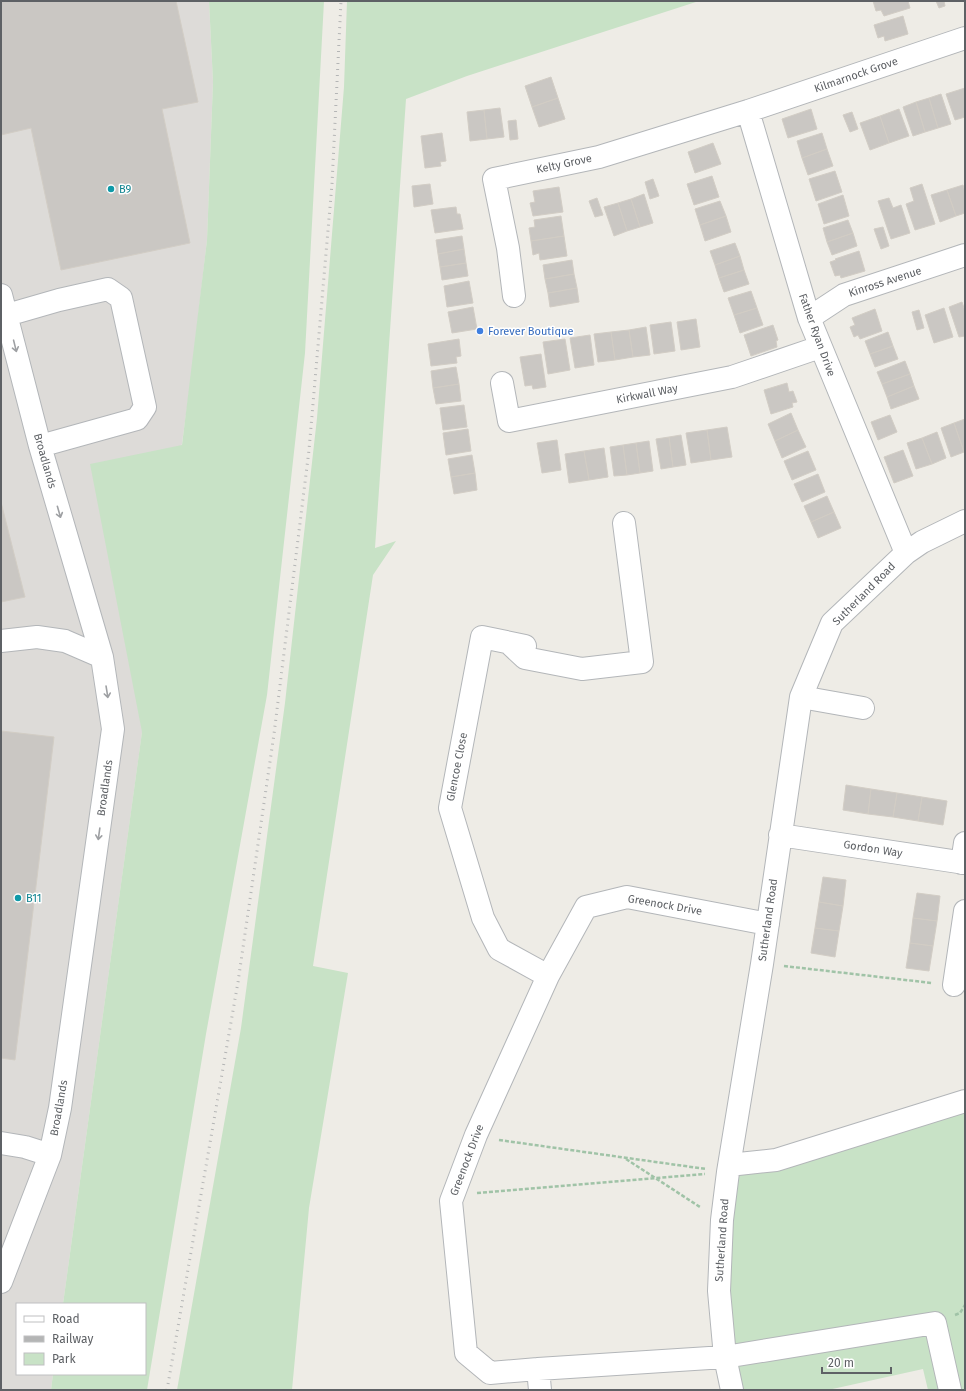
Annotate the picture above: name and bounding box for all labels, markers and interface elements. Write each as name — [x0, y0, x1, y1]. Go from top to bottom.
street label: Kilmarnock Grove — [812, 55, 900, 95]
street label: Kelty Grove — [535, 152, 593, 176]
place label: B9 — [119, 183, 131, 196]
marker: B9 — [106, 184, 116, 194]
street label: Kinross Avenue — [847, 264, 923, 300]
street label: Father Ryan Drive — [796, 292, 838, 378]
place label: Forever Boutique — [488, 325, 573, 338]
marker: Forever Boutique — [475, 326, 485, 336]
one-way arrow — [12, 339, 19, 352]
street label: Kirkwall Way — [615, 382, 679, 406]
street label: Broadlands — [31, 432, 59, 490]
one-way arrow — [56, 505, 63, 518]
street label: Sutherland Road — [830, 560, 898, 628]
one-way arrow — [104, 685, 112, 698]
street label: Glencoe Close — [444, 732, 470, 802]
street label: Broadlands — [95, 759, 115, 817]
one-way arrow — [95, 827, 103, 840]
street label: Gordon Way — [843, 838, 904, 860]
street label: Sutherland Road — [756, 878, 780, 962]
place label: B11 — [26, 892, 42, 905]
street label: Greenock Drive — [627, 892, 703, 918]
marker: B11 — [13, 893, 23, 903]
street label: Broadlands — [48, 1079, 70, 1137]
street label: Greenock Drive — [447, 1123, 487, 1197]
street label: Sutherland Road — [713, 1198, 731, 1282]
legend — [16, 1303, 146, 1375]
text: Road — [52, 1312, 80, 1326]
text: Railway — [52, 1332, 93, 1346]
scale bar — [822, 1349, 891, 1375]
text: Park — [52, 1352, 76, 1366]
text: 20 m — [828, 1356, 854, 1370]

